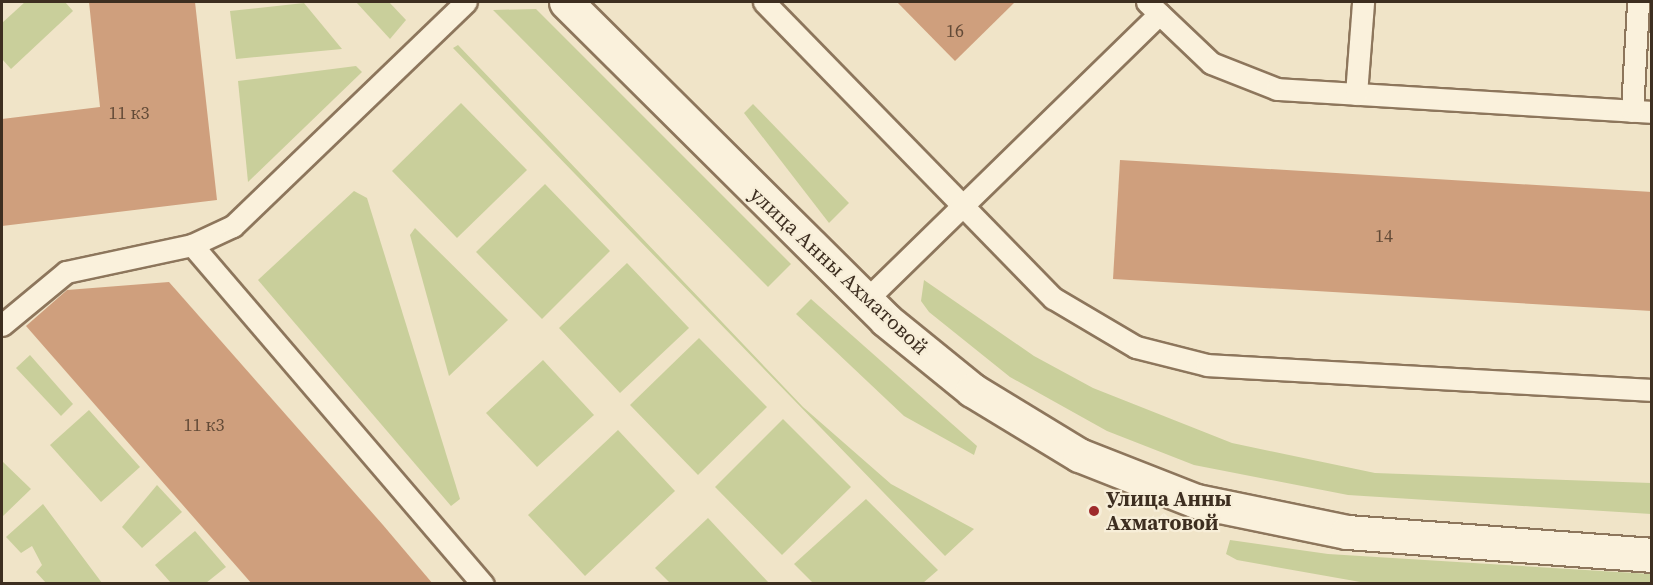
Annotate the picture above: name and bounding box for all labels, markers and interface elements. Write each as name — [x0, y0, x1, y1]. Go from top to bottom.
house number: 16 — [946, 20, 964, 42]
house number: 11 к3 — [108, 102, 150, 124]
street label: улица Анны Ахматовой — [745, 182, 933, 360]
house number: 14 — [1375, 225, 1393, 247]
house number: 11 к3 — [183, 414, 225, 436]
place label: Улица Анны Ахматовой — [1106, 486, 1232, 536]
marker: Улица Анны Ахматовой — [1087, 504, 1101, 518]

